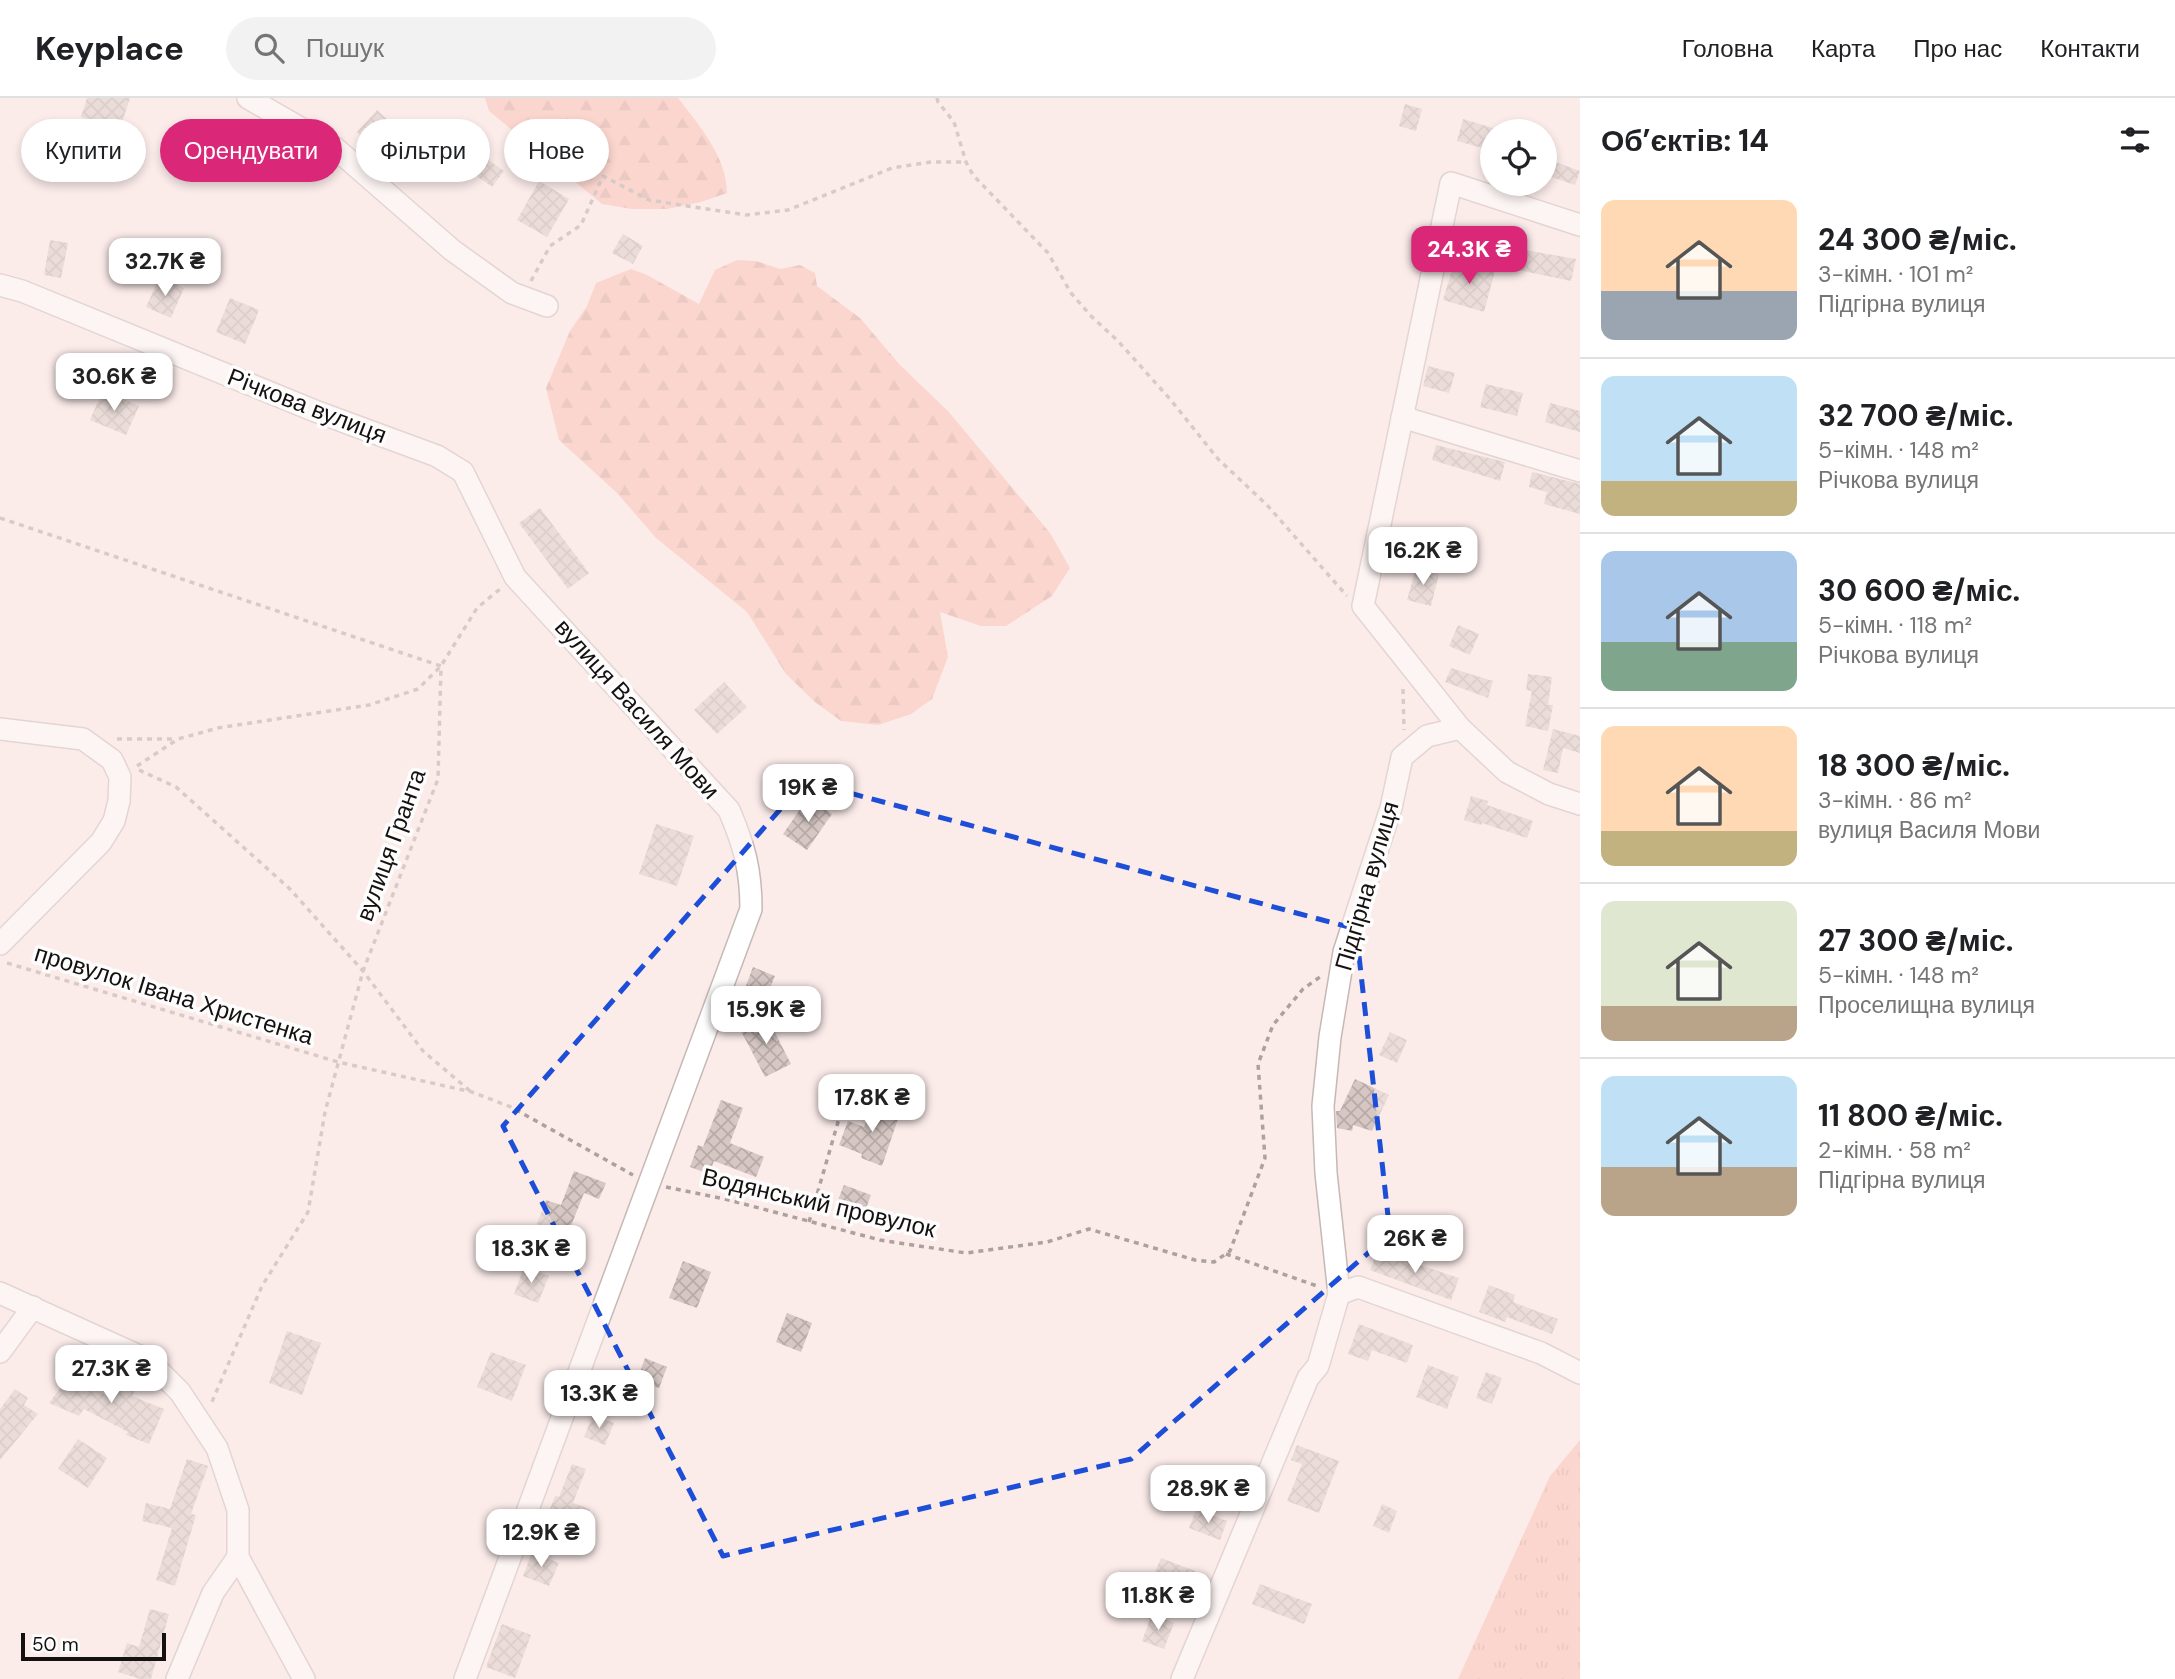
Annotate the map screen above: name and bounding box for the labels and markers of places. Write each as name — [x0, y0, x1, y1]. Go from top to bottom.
pin: 24.3K ₴ — [1404, 226, 1534, 286]
pin: 32.7K ₴ — [100, 238, 230, 298]
pin: 30.6K ₴ — [49, 354, 179, 413]
pin: 16.2K ₴ — [1358, 528, 1488, 587]
pin: 19K ₴ — [759, 764, 857, 824]
pin: 15.9K ₴ — [701, 986, 831, 1046]
pin: 17.8K ₴ — [807, 1074, 937, 1134]
pin: 26K ₴ — [1366, 1216, 1464, 1275]
pin: 18.3K ₴ — [466, 1226, 596, 1285]
pin: 27.3K ₴ — [46, 1346, 176, 1405]
pin: 13.3K ₴ — [534, 1370, 664, 1430]
pin: 28.9K ₴ — [1143, 1466, 1273, 1525]
pin: 12.9K ₴ — [476, 1510, 606, 1569]
pin: 11.8K ₴ — [1093, 1572, 1223, 1632]

